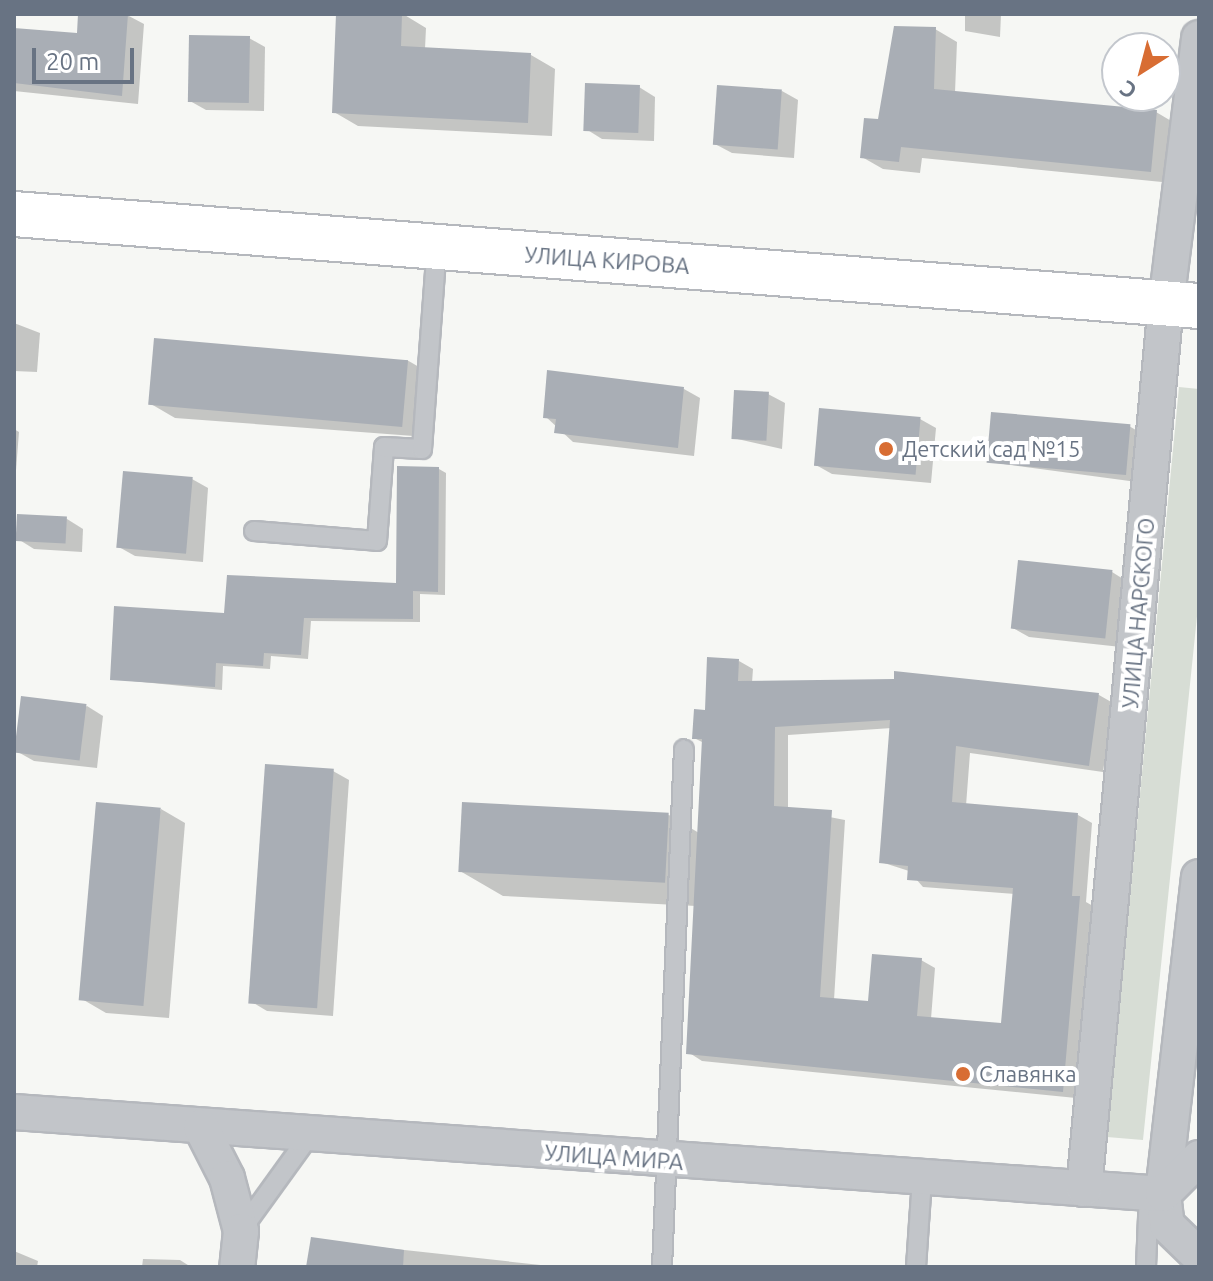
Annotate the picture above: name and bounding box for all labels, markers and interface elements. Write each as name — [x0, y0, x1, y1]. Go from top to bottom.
scale bar — [36, 32, 138, 82]
north arrow — [1101, 32, 1181, 112]
text: 20 m — [46, 48, 99, 75]
text: С — [1115, 76, 1141, 104]
street label: УЛИЦА КИРОВА — [524, 241, 690, 279]
place label: Детский сад №15 — [902, 436, 1080, 462]
marker: Детский сад №15 — [877, 440, 895, 458]
street label: УЛИЦА НАРСКОГО — [1117, 517, 1159, 709]
place label: Славянка — [979, 1061, 1077, 1087]
marker: Славянка — [954, 1065, 972, 1083]
street label: УЛИЦА МИРА — [544, 1139, 684, 1175]

